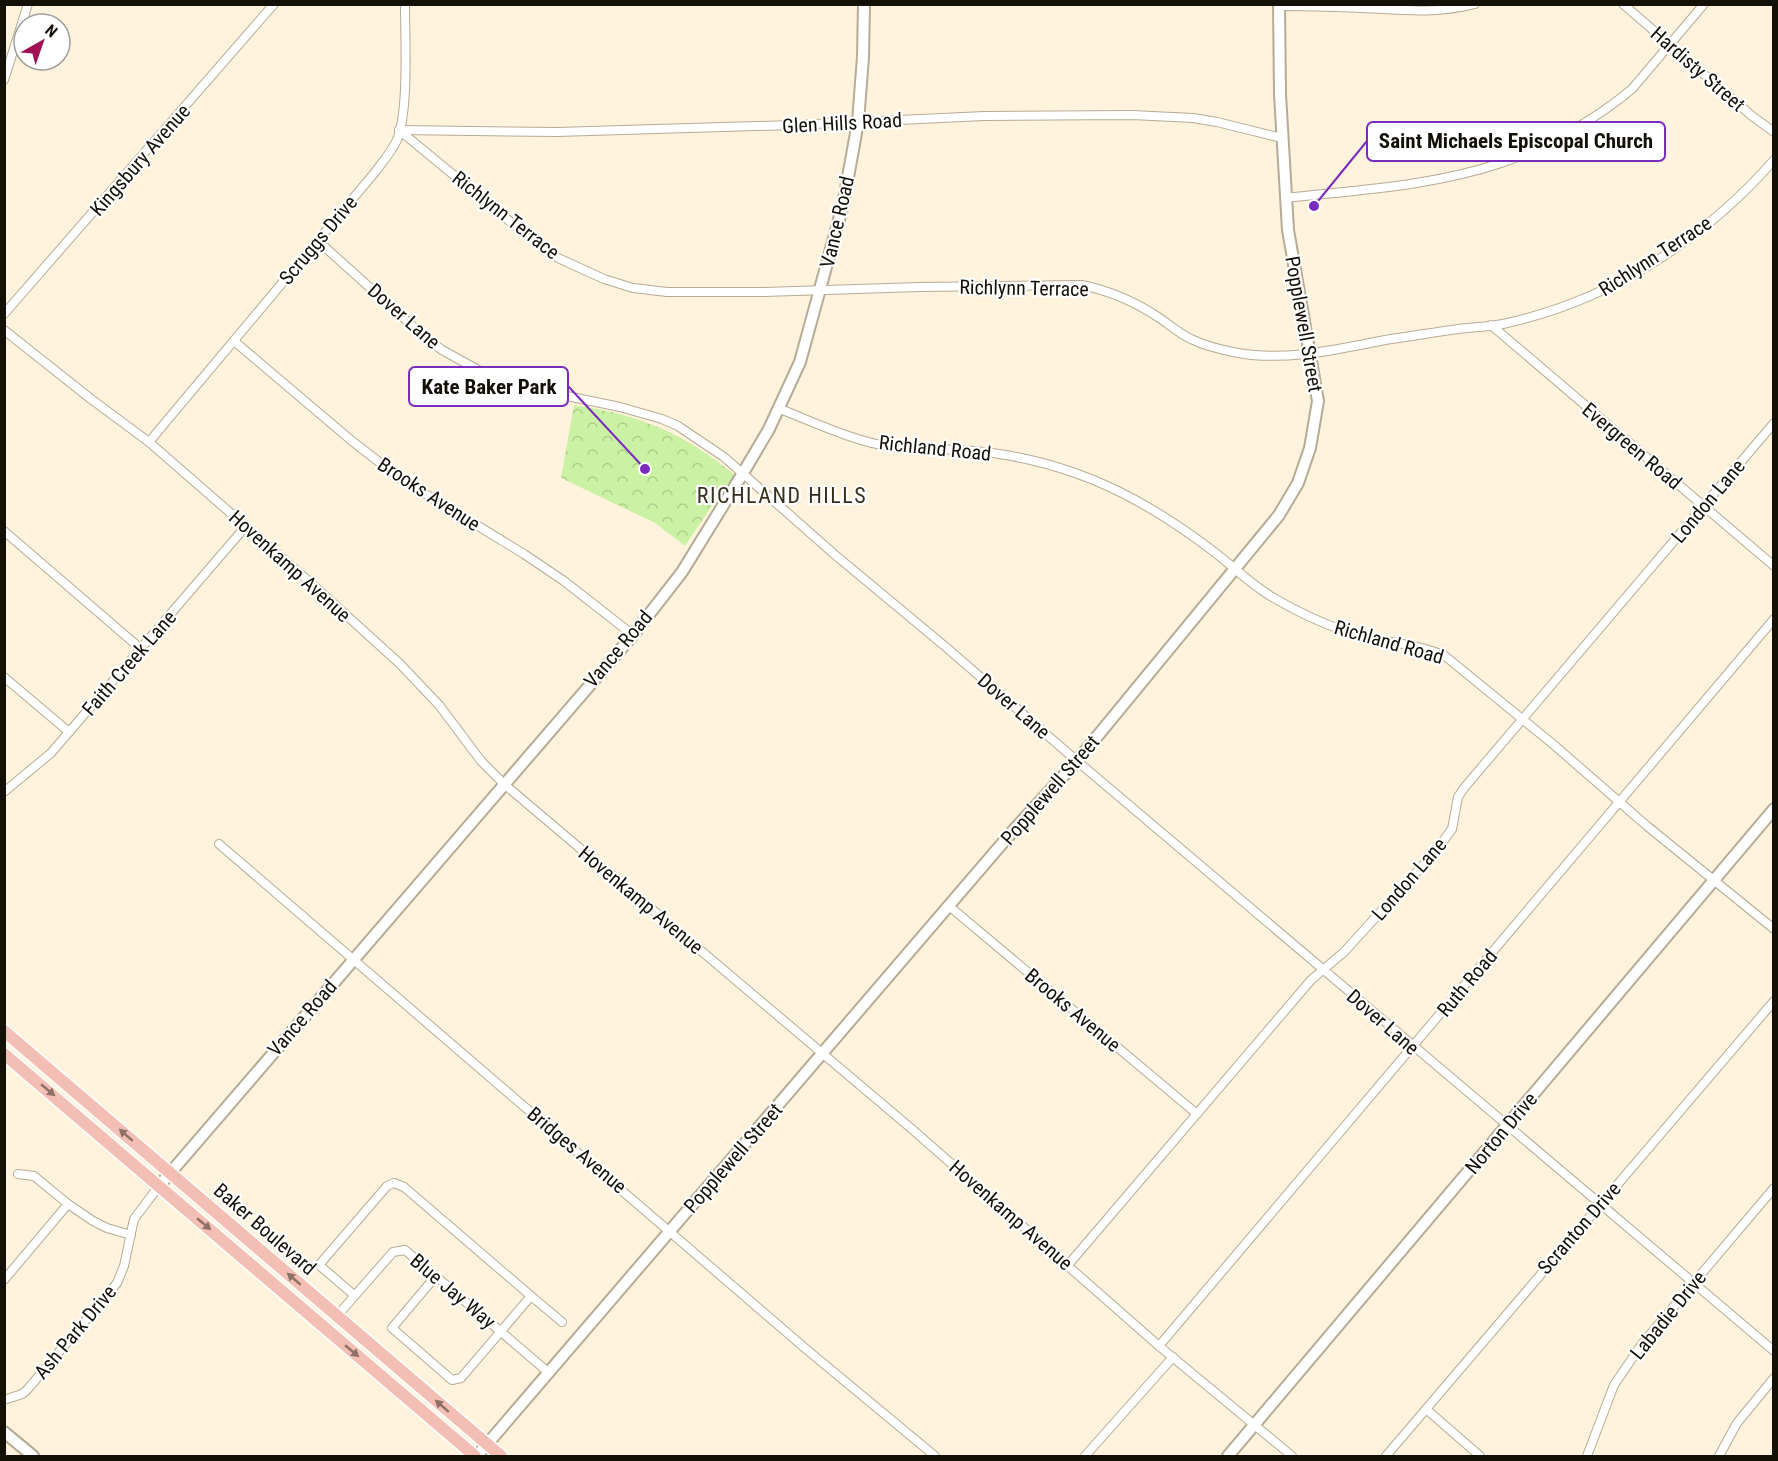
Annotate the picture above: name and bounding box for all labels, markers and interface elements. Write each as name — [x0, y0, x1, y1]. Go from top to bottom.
north arrow — [12, 12, 72, 72]
text: N — [41, 20, 61, 41]
street label: Hardisty Street — [1646, 21, 1750, 117]
street label: Kingsbury Avenue — [85, 99, 195, 221]
street label: Glen Hills Road — [781, 108, 903, 138]
callout: Saint Michaels Episcopal Church — [1367, 122, 1665, 161]
text: Saint Michaels Episcopal Church — [1379, 129, 1653, 153]
street label: Richlynn Terrace — [448, 166, 564, 264]
street label: Vance Road — [815, 174, 859, 270]
street label: Scruggs Drive — [274, 191, 362, 289]
street label: Richlynn Terrace — [1594, 211, 1716, 301]
street label: Popplewell Street — [1280, 254, 1328, 394]
street label: Richlynn Terrace — [959, 275, 1089, 301]
street label: Dover Lane — [363, 278, 445, 354]
callout: Kate Baker Park — [409, 367, 568, 406]
text: Kate Baker Park — [422, 375, 557, 399]
street label: Evergreen Road — [1577, 397, 1687, 495]
street label: Richland Road — [878, 430, 992, 466]
street label: Brooks Avenue — [373, 452, 485, 536]
street label: London Lane — [1666, 454, 1750, 548]
district label: RICHLAND HILLS — [697, 483, 867, 508]
street label: Hovenkamp Avenue — [224, 505, 356, 627]
street label: Faith Creek Lane — [77, 606, 181, 720]
street label: Vance Road — [579, 606, 657, 692]
street label: Richland Road — [1332, 615, 1446, 669]
street label: Dover Lane — [973, 668, 1055, 744]
street label: Popplewell Street — [996, 730, 1104, 850]
street label: London Lane — [1367, 833, 1451, 925]
street label: Hovenkamp Avenue — [574, 841, 708, 959]
street label: Ruth Road — [1432, 944, 1502, 1022]
street label: Brooks Avenue — [1020, 963, 1126, 1057]
street label: Vance Road — [262, 975, 342, 1061]
street label: Dover Lane — [1342, 984, 1424, 1060]
one-way arrow — [40, 1084, 56, 1097]
street label: Norton Drive — [1460, 1087, 1542, 1179]
street label: Popplewell Street — [679, 1098, 787, 1218]
street label: Bridges Avenue — [523, 1102, 631, 1198]
one-way arrow — [119, 1129, 134, 1142]
street label: Hovenkamp Avenue — [944, 1155, 1078, 1275]
street label: Scranton Drive — [1532, 1177, 1626, 1279]
street label: Baker Boulevard — [209, 1178, 321, 1280]
one-way arrow — [196, 1217, 211, 1230]
street label: Blue Jay Way — [406, 1248, 500, 1334]
street label: Labadie Drive — [1625, 1266, 1711, 1364]
one-way arrow — [287, 1273, 302, 1286]
street label: Ash Park Drive — [29, 1280, 121, 1384]
one-way arrow — [344, 1344, 360, 1357]
one-way arrow — [435, 1400, 450, 1413]

